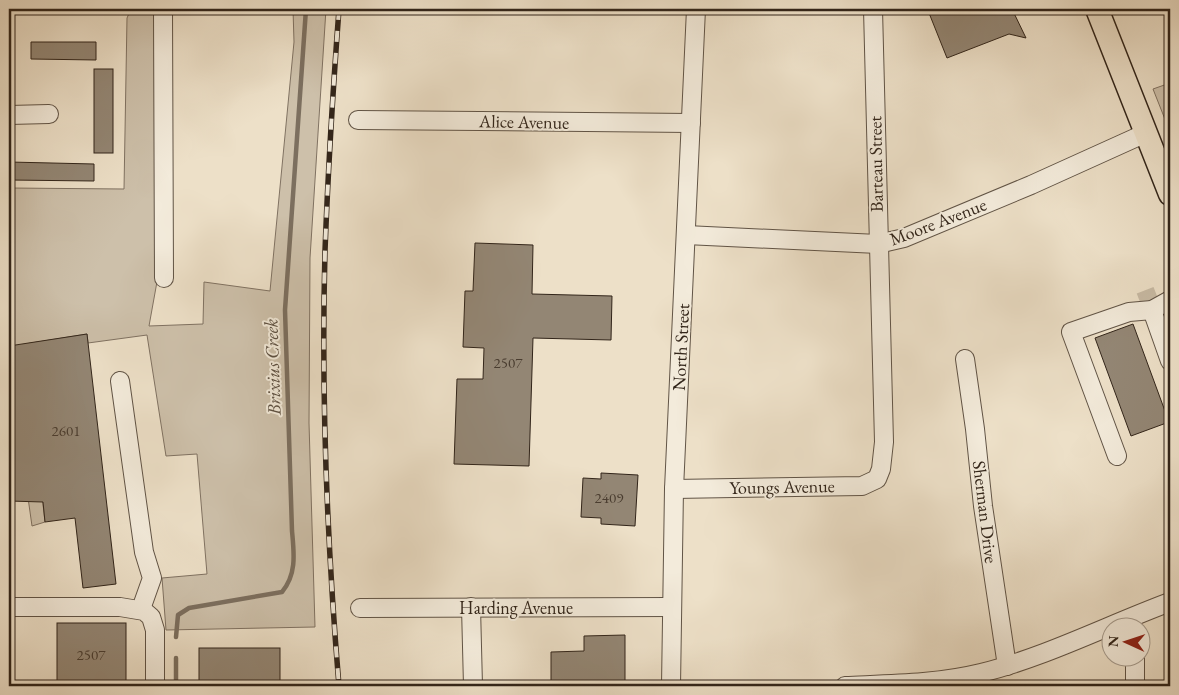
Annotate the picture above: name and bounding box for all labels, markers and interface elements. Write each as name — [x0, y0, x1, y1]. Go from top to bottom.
street label: Alice Avenue — [478, 109, 569, 134]
street label: Barteau Street — [863, 115, 888, 212]
street label: Moore Avenue — [886, 193, 990, 251]
street label: North Street — [667, 302, 694, 391]
water label: Brixius Creek — [258, 318, 287, 417]
house number: 2507 — [494, 353, 523, 372]
house number: 2601 — [52, 421, 80, 440]
street label: Sherman Drive — [968, 459, 1003, 565]
street label: Youngs Avenue — [729, 474, 835, 499]
house number: 2409 — [595, 488, 623, 507]
street label: Harding Avenue — [459, 596, 573, 619]
north arrow — [1102, 618, 1152, 668]
text: N — [1104, 635, 1122, 647]
house number: 2507 — [77, 645, 106, 664]

